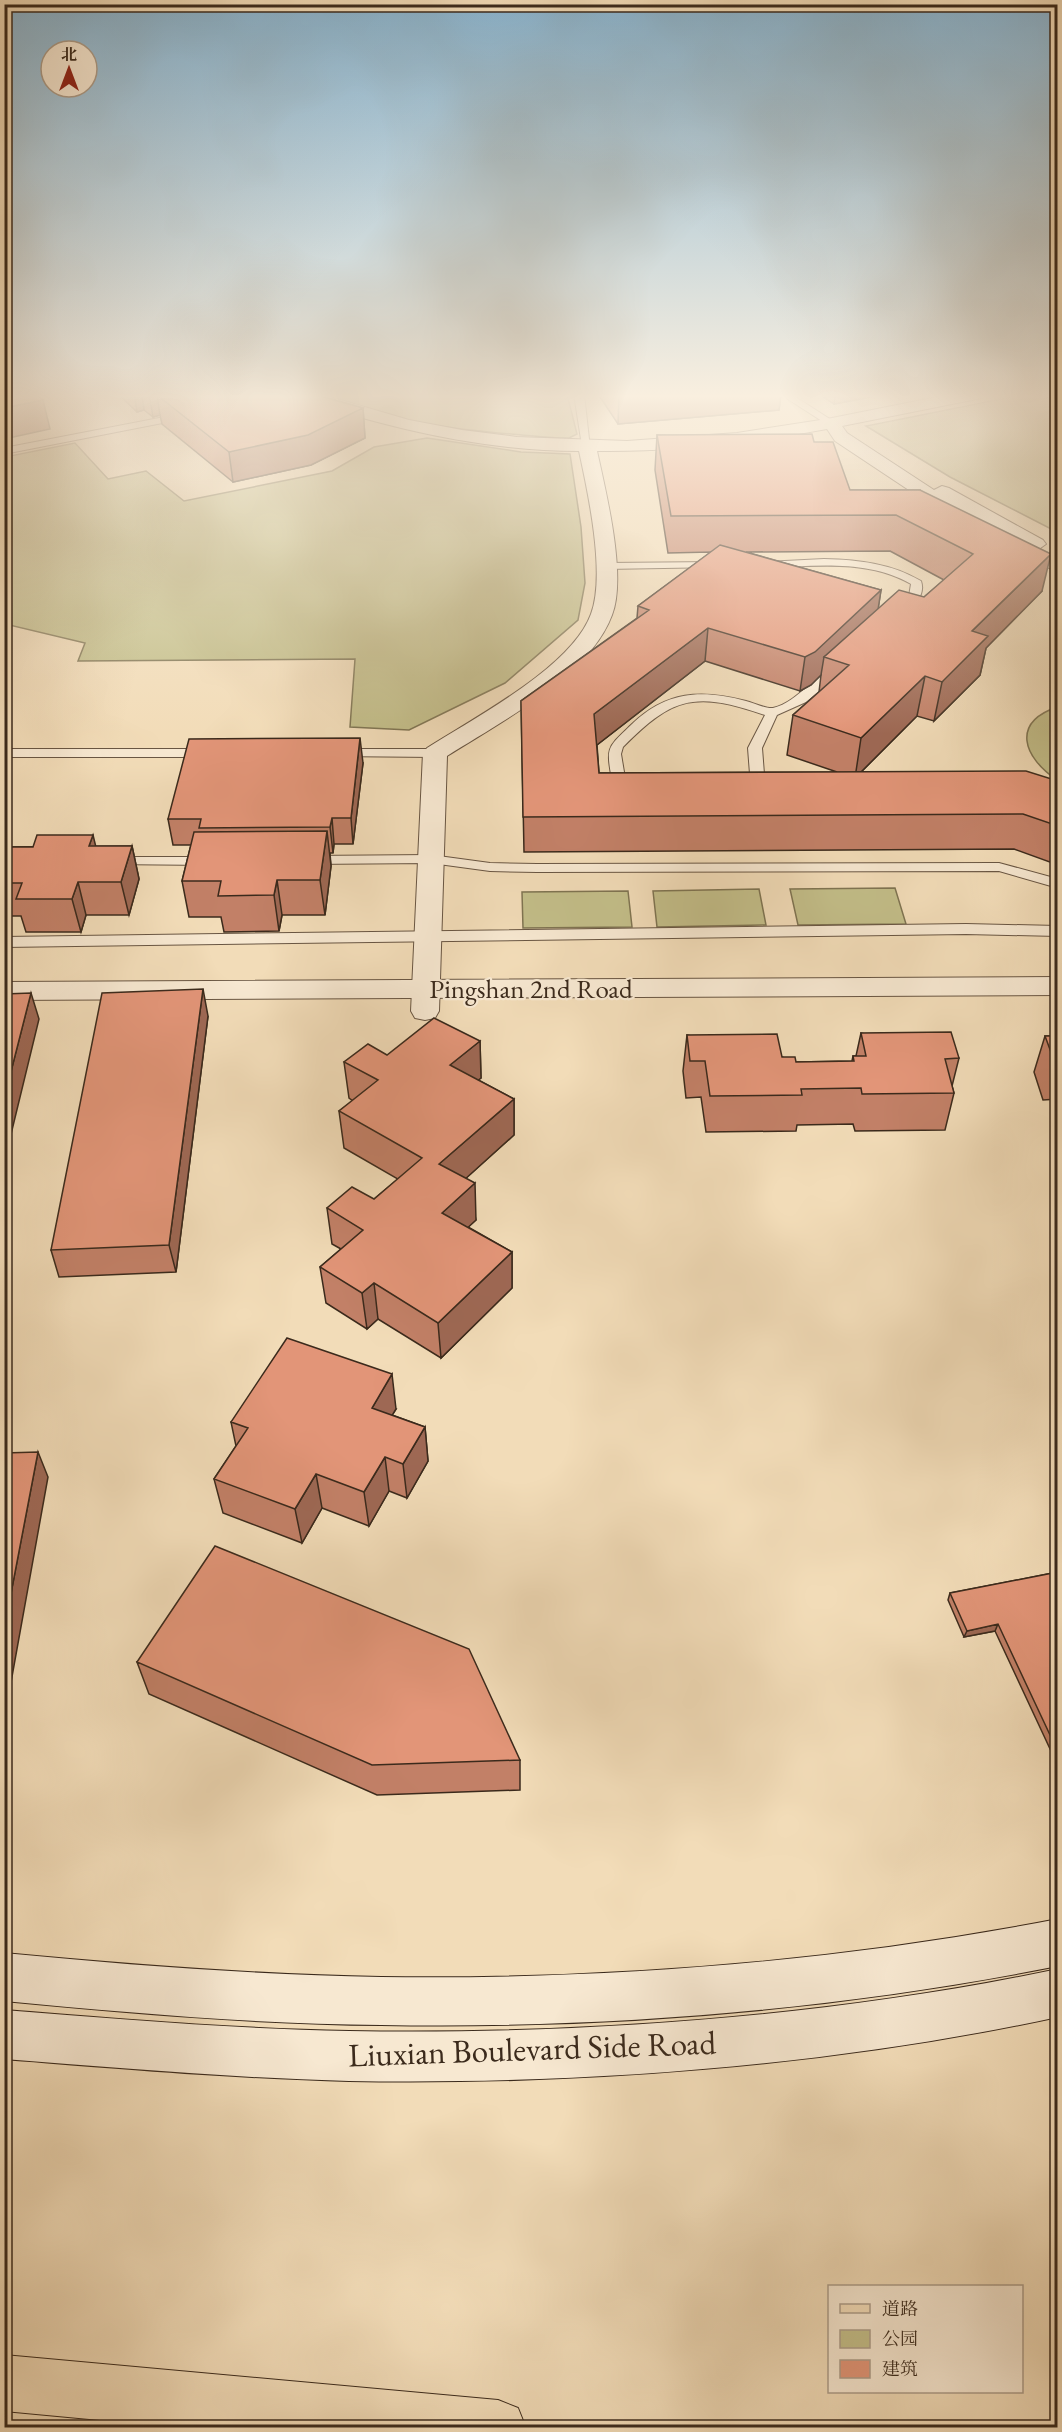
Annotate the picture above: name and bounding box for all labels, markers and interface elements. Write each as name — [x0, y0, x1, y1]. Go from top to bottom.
north arrow — [39, 39, 99, 99]
text: 北 — [61, 44, 77, 65]
street label: Pingshan 2nd Road — [429, 971, 633, 1006]
street label: Liuxian Boulevard Side Road — [347, 2021, 717, 2076]
legend — [828, 2285, 1023, 2393]
text: 道路 — [882, 2297, 918, 2320]
text: 公园 — [882, 2327, 918, 2350]
text: 建筑 — [882, 2357, 918, 2380]

